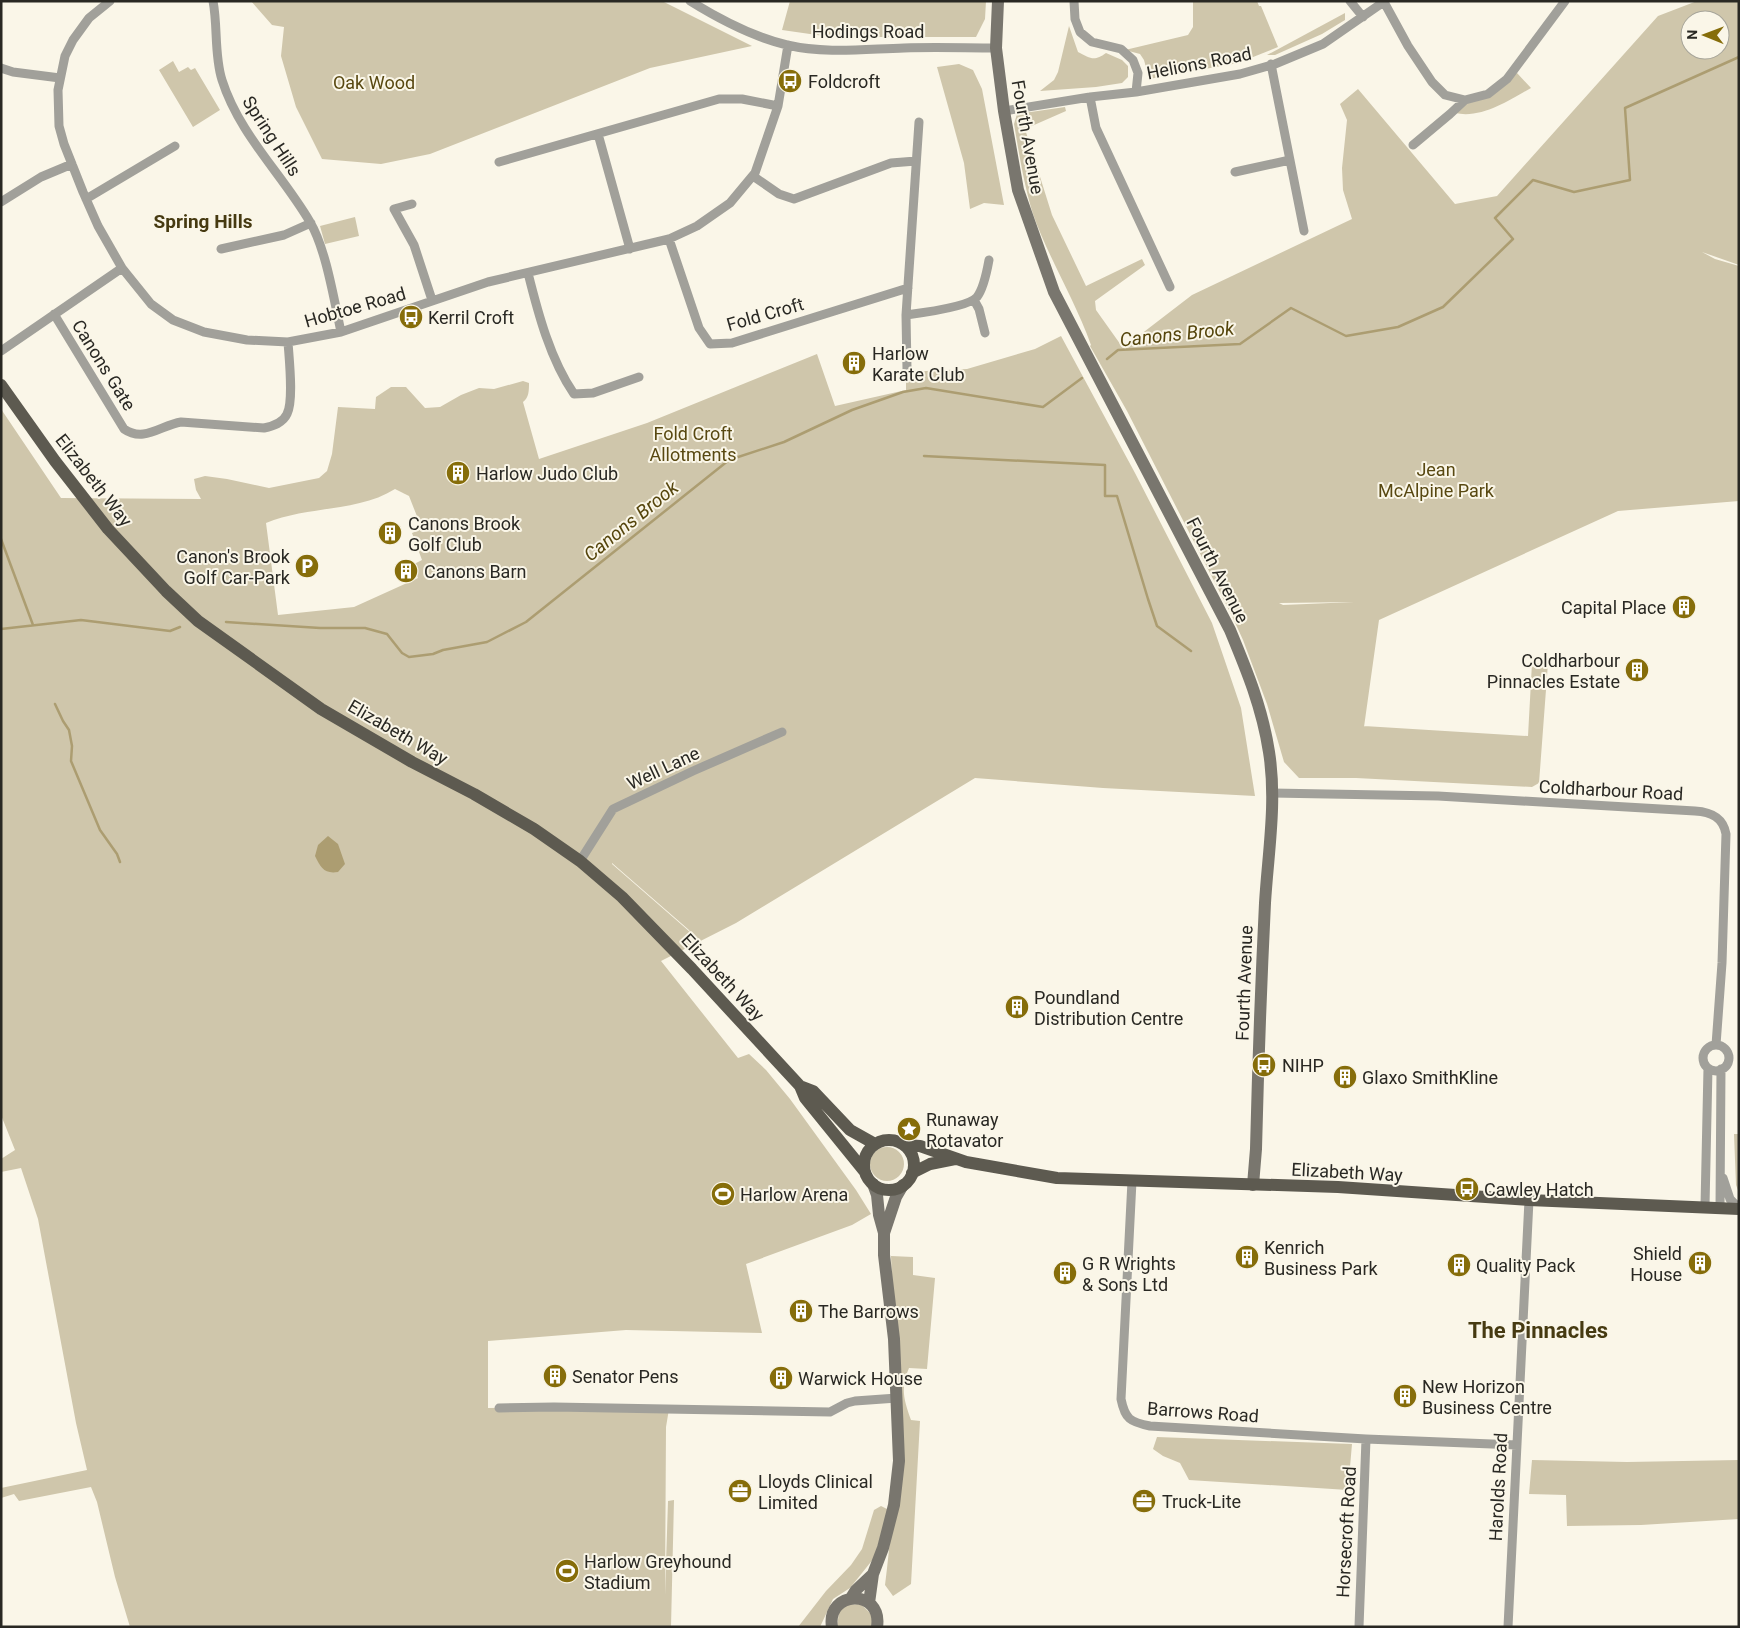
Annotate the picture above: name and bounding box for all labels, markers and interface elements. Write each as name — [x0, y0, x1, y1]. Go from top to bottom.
north arrow — [1680, 10, 1730, 60]
street label: Hodings Road — [812, 21, 924, 42]
text: N — [1684, 30, 1700, 40]
street label: Helions Road — [1145, 43, 1253, 83]
bus stop icon: Foldcroft — [777, 68, 803, 94]
place label: Foldcroft — [808, 71, 880, 92]
park label: Oak Wood — [333, 72, 415, 93]
street label: Fourth Avenue — [1008, 78, 1048, 196]
street label: Spring Hills — [238, 92, 306, 180]
district label: Spring Hills — [154, 210, 253, 233]
street label: Hobtoe Road — [302, 283, 408, 331]
street label: Fold Croft — [724, 293, 806, 335]
bus stop icon: Kerril Croft — [398, 304, 424, 330]
place label: Kerril Croft — [428, 307, 514, 328]
street label: Canons Gate — [68, 316, 140, 414]
water label: Canons Brook — [1119, 316, 1236, 351]
place label: Harlow Karate Club — [872, 343, 965, 385]
building icon: Harlow Karate Club — [841, 350, 867, 376]
park label: Fold Croft Allotments — [649, 423, 737, 465]
street label: Elizabeth Way — [51, 430, 137, 531]
park label: Jean McAlpine Park — [1378, 459, 1495, 501]
building icon: Harlow Judo Club — [445, 460, 471, 486]
place label: Harlow Judo Club — [476, 463, 618, 484]
water label: Canons Brook — [579, 475, 683, 566]
place label: Canons Brook Golf Club — [408, 513, 521, 555]
street label: Fourth Avenue — [1182, 514, 1254, 626]
building icon: Canons Brook Golf Club — [377, 520, 403, 546]
place label: Canon's Brook Golf Car-Park — [176, 546, 291, 588]
parking icon: Canon's Brook Golf Car-Park — [294, 553, 320, 579]
building icon: Canons Barn — [393, 558, 419, 584]
place label: Canons Barn — [424, 561, 526, 582]
building icon: Capital Place — [1671, 594, 1697, 620]
place label: Capital Place — [1561, 597, 1666, 618]
place label: Coldharbour Pinnacles Estate — [1487, 650, 1620, 692]
building icon: Coldharbour Pinnacles Estate — [1624, 657, 1650, 683]
street label: Elizabeth Way — [344, 695, 452, 769]
street label: Well Lane — [623, 742, 703, 794]
street label: Coldharbour Road — [1538, 776, 1684, 804]
street label: Fourth Avenue — [1231, 925, 1257, 1041]
street label: Elizabeth Way — [677, 929, 769, 1025]
place label: Poundland Distribution Centre — [1034, 987, 1183, 1029]
building icon: Poundland Distribution Centre — [1004, 994, 1030, 1020]
bus stop icon: NIHP — [1251, 1052, 1277, 1078]
place label: NIHP — [1282, 1055, 1324, 1076]
building icon: Glaxo SmithKline — [1332, 1064, 1358, 1090]
place label: Glaxo SmithKline — [1362, 1067, 1498, 1088]
place label: Runaway Rotavator — [926, 1109, 1003, 1151]
place icon: Runaway Rotavator — [896, 1116, 922, 1142]
street label: Elizabeth Way — [1291, 1159, 1404, 1185]
bus stop icon: Cawley Hatch — [1454, 1176, 1480, 1202]
place label: Cawley Hatch — [1484, 1179, 1594, 1200]
sports icon: Harlow Arena — [710, 1181, 736, 1207]
place label: Harlow Arena — [740, 1184, 848, 1205]
place label: Kenrich Business Park — [1264, 1237, 1378, 1279]
place label: Shield House — [1630, 1243, 1682, 1285]
building icon: Kenrich Business Park — [1234, 1244, 1260, 1270]
building icon: Shield House — [1687, 1250, 1713, 1276]
building icon: Quality Pack — [1446, 1252, 1472, 1278]
place label: G R Wrights & Sons Ltd — [1082, 1253, 1176, 1295]
place label: Quality Pack — [1476, 1255, 1576, 1276]
building icon: G R Wrights & Sons Ltd — [1052, 1260, 1078, 1286]
building icon: The Barrows — [788, 1298, 814, 1324]
place label: The Barrows — [818, 1301, 919, 1322]
district label: The Pinnacles — [1468, 1318, 1608, 1343]
building icon: Senator Pens — [542, 1363, 568, 1389]
building icon: Warwick House — [768, 1365, 794, 1391]
place label: Senator Pens — [572, 1366, 679, 1387]
place label: Warwick House — [798, 1368, 923, 1389]
place label: New Horizon Business Centre — [1422, 1376, 1552, 1418]
building icon: New Horizon Business Centre — [1392, 1383, 1418, 1409]
street label: Barrows Road — [1146, 1398, 1260, 1426]
street label: Harolds Road — [1485, 1432, 1511, 1542]
street label: Horsecroft Road — [1332, 1466, 1360, 1598]
place label: Lloyds Clinical Limited — [758, 1471, 873, 1513]
office icon: Lloyds Clinical Limited — [727, 1478, 753, 1504]
office icon: Truck-Lite — [1131, 1488, 1157, 1514]
place label: Truck-Lite — [1162, 1491, 1241, 1512]
place label: Harlow Greyhound Stadium — [584, 1551, 732, 1593]
sports icon: Harlow Greyhound Stadium — [554, 1558, 580, 1584]

